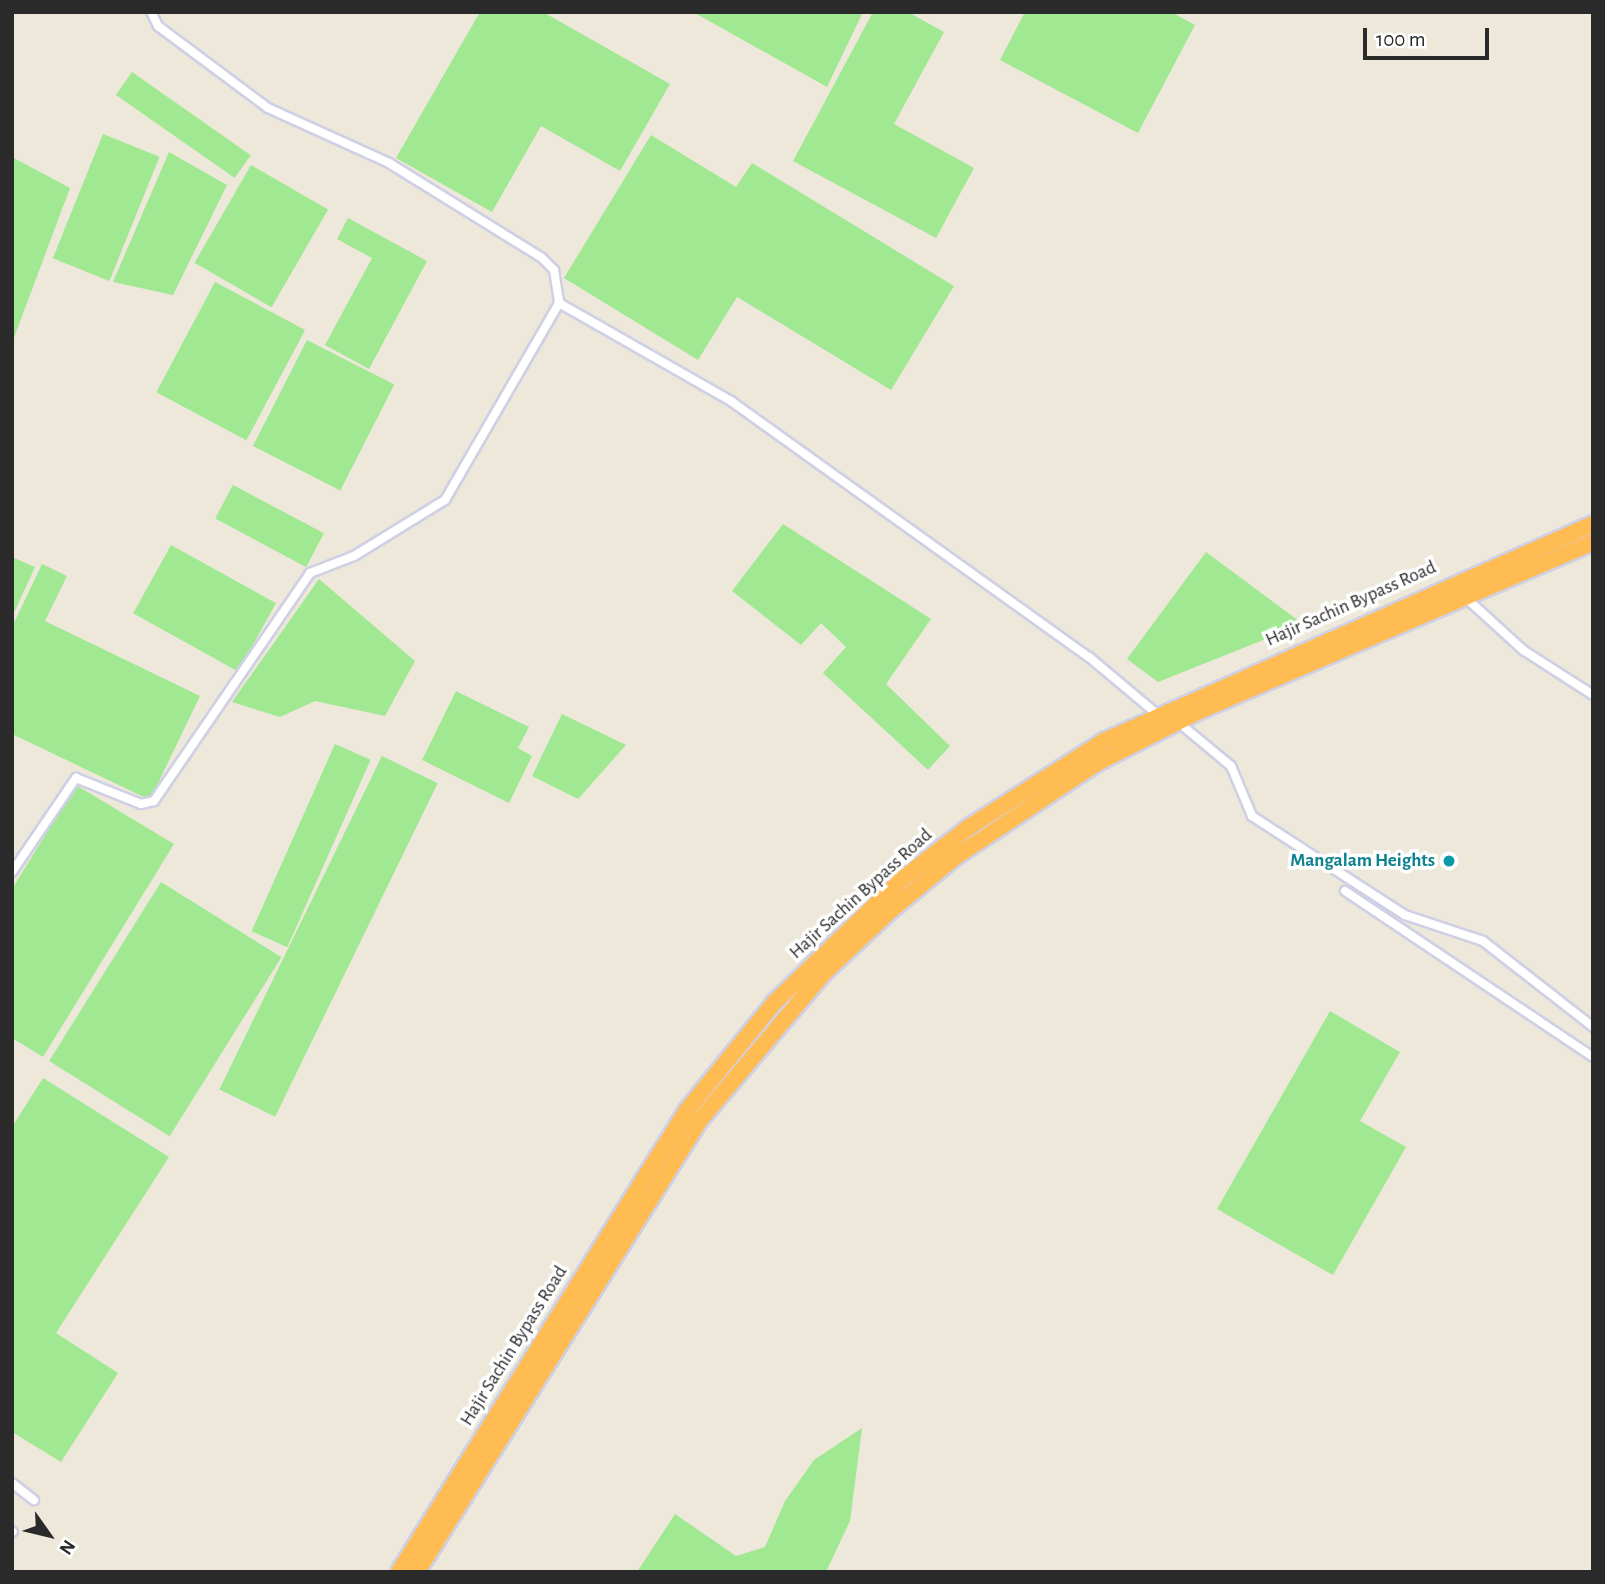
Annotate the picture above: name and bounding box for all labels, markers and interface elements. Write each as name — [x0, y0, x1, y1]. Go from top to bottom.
scale bar — [1367, 14, 1493, 58]
text: 100 m — [1376, 29, 1426, 50]
street label: Hajir Sachin Bypass Road — [1262, 556, 1440, 652]
street label: Hajir Sachin Bypass Road — [785, 824, 937, 964]
place label: Mangalam Heights — [1290, 850, 1435, 872]
marker: Mangalam Heights — [1441, 853, 1457, 869]
street label: Hajir Sachin Bypass Road — [456, 1262, 572, 1430]
north arrow — [14, 1500, 84, 1570]
text: N — [55, 1536, 78, 1558]

